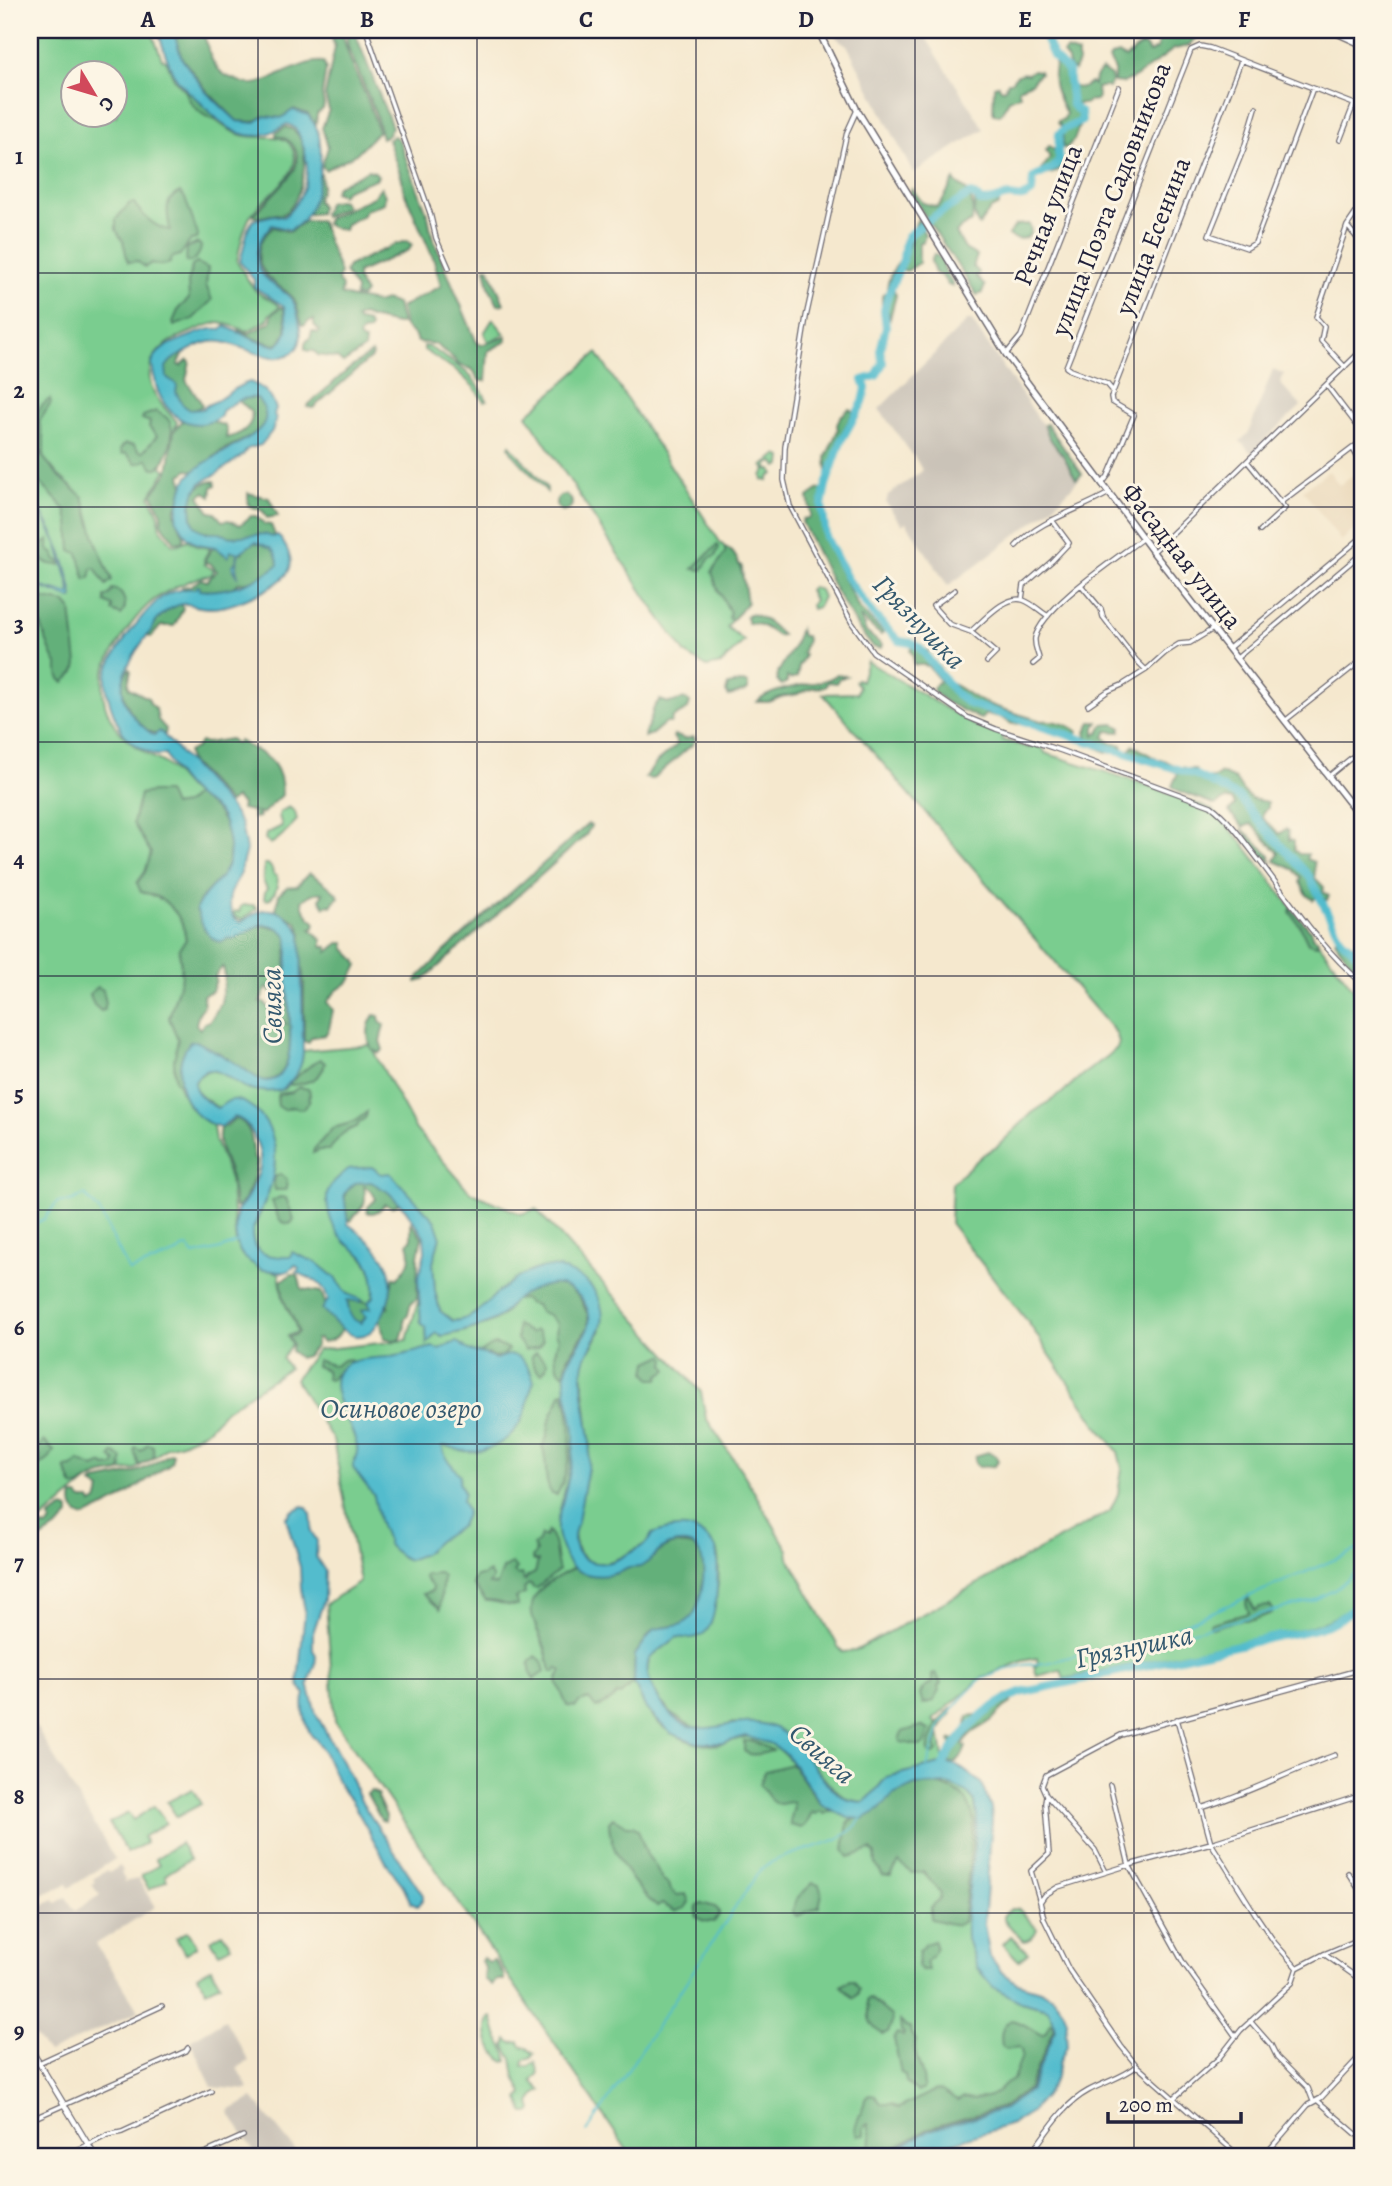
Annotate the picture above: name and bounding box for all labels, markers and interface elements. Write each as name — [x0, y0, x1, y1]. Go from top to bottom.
text: A — [140, 4, 156, 35]
text: B — [360, 4, 374, 35]
text: C — [579, 4, 593, 35]
text: D — [798, 4, 814, 35]
text: E — [1018, 4, 1032, 35]
text: F — [1238, 4, 1251, 35]
street label: улица Поэта Садовникова — [1042, 57, 1179, 342]
north arrow — [60, 60, 130, 130]
text: С — [93, 91, 120, 116]
street label: Речная улица — [1005, 139, 1091, 291]
text: 1 — [15, 141, 23, 172]
street label: улица Есенина — [1106, 152, 1199, 321]
text: 2 — [13, 375, 25, 406]
street label: Фасадная улица — [1114, 475, 1250, 637]
water label: Грязнушка — [864, 566, 974, 678]
text: 3 — [14, 609, 24, 640]
text: 4 — [14, 844, 25, 875]
water label: Свияга — [252, 968, 292, 1044]
text: 5 — [14, 1078, 24, 1109]
text: 6 — [14, 1312, 25, 1343]
water label: Осиновое озеро — [320, 1390, 482, 1428]
text: 7 — [14, 1547, 24, 1578]
water label: Грязнушка — [1072, 1616, 1196, 1678]
water label: Свияга — [781, 1715, 863, 1793]
text: 8 — [13, 1781, 25, 1812]
text: 9 — [14, 2015, 24, 2046]
scale bar — [1108, 2081, 1242, 2125]
text: 200 m — [1119, 2091, 1173, 2119]

